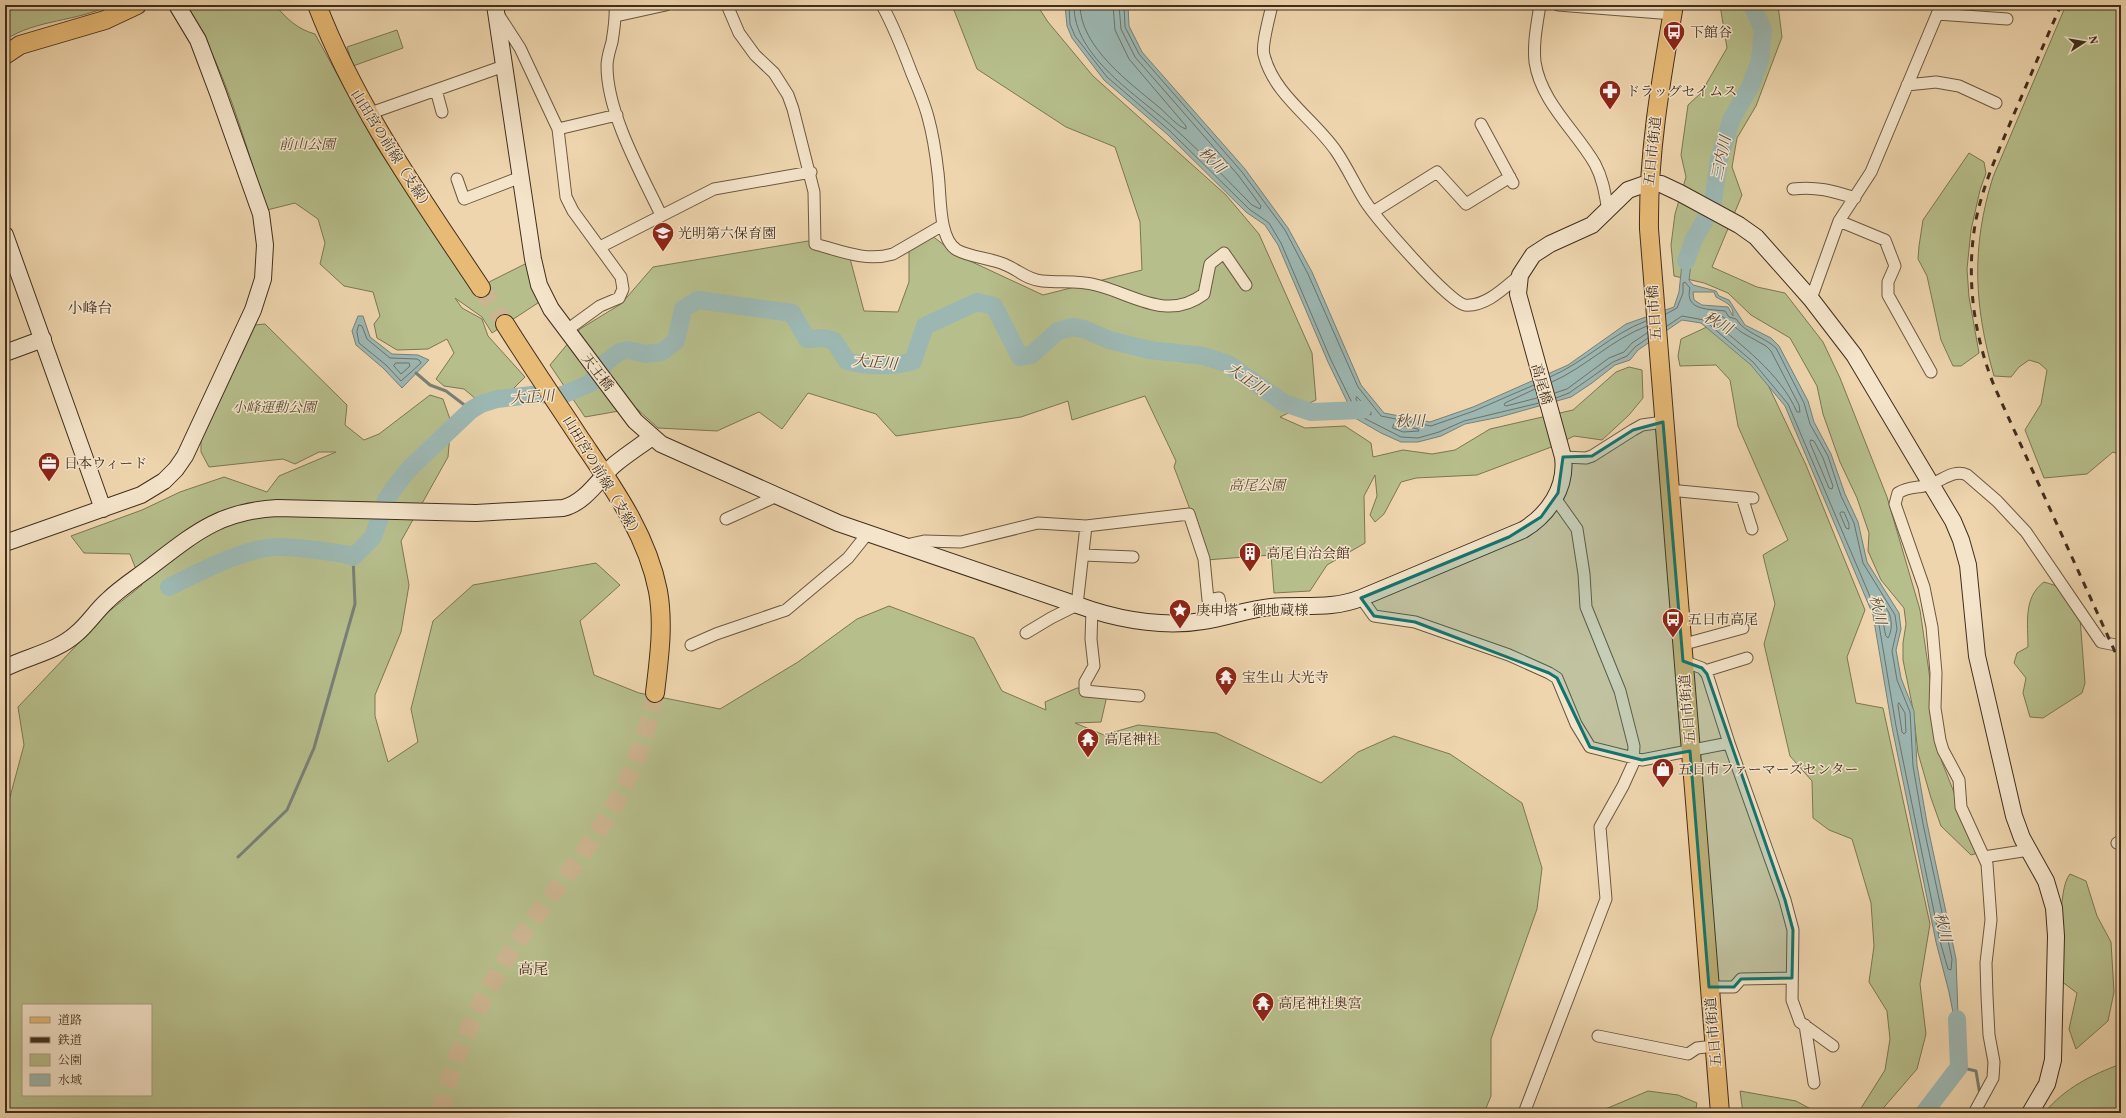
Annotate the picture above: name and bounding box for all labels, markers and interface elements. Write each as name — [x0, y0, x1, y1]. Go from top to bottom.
bus stop icon: 下館谷 — [1661, 19, 1687, 52]
north arrow — [2064, 22, 2104, 62]
place label: 下館谷 — [1690, 24, 1732, 43]
text: N — [2084, 35, 2100, 46]
pharmacy icon: ドラッグセイムス — [1597, 78, 1623, 111]
place label: ドラッグセイムス — [1626, 83, 1737, 102]
street label: 山田宮の前線（支線） — [346, 86, 436, 215]
street label: 五日市街道 — [1640, 115, 1667, 187]
water label: 三内川 — [1708, 132, 1738, 183]
park label: 前山公園 — [279, 136, 337, 155]
water label: 秋川 — [1193, 143, 1230, 181]
school or university icon: 光明第六保育園 — [650, 220, 676, 253]
place label: 光明第六保育園 — [678, 225, 776, 244]
street label: 五日市橋 — [1644, 284, 1667, 341]
district label: 小峰台 — [67, 299, 113, 320]
water label: 秋川 — [1699, 308, 1737, 342]
street label: 天王橋 — [577, 350, 617, 395]
water label: 大正川 — [852, 351, 900, 376]
water label: 大正川 — [1222, 359, 1272, 403]
street label: 高尾橋 — [1526, 362, 1555, 407]
water label: 大正川 — [509, 386, 557, 411]
park label: 小峰運動公園 — [232, 399, 318, 418]
water label: 秋川 — [1395, 412, 1427, 433]
street label: 山田宮の前線（支線） — [558, 413, 646, 543]
office icon: 日本ウィード — [36, 450, 62, 483]
place label: 日本ウィード — [64, 455, 147, 474]
park label: 高尾公園 — [1229, 477, 1287, 496]
building icon: 高尾自治会館 — [1237, 540, 1263, 573]
place label: 高尾自治会館 — [1266, 545, 1350, 564]
water label: 秋川 — [1863, 593, 1891, 629]
place icon: 庚申塔・御地蔵様 — [1167, 597, 1193, 630]
place label: 庚申塔・御地蔵様 — [1196, 602, 1309, 621]
bus stop icon: 五日市高尾 — [1660, 606, 1686, 639]
place label: 五日市高尾 — [1688, 611, 1758, 630]
temple icon: 宝生山 大光寺 — [1213, 664, 1239, 697]
place label: 宝生山 大光寺 — [1242, 669, 1329, 688]
street label: 五日市街道 — [1676, 673, 1701, 745]
temple icon: 高尾神社 — [1075, 726, 1101, 759]
place label: 高尾神社 — [1104, 731, 1160, 750]
shop icon: 五日市ファーマーズセンター — [1650, 756, 1676, 789]
place label: 五日市ファーマーズセンター — [1678, 761, 1858, 780]
water label: 秋川 — [1928, 910, 1956, 946]
district label: 高尾 — [518, 960, 548, 981]
temple icon: 高尾神社奥宮 — [1250, 990, 1276, 1023]
place label: 高尾神社奥宮 — [1278, 995, 1362, 1014]
street label: 五日市街道 — [1702, 996, 1727, 1068]
legend — [22, 1004, 152, 1096]
text: 道路 — [58, 1013, 82, 1029]
text: 鉄道 — [57, 1033, 82, 1049]
text: 公園 — [58, 1053, 82, 1069]
text: 水域 — [58, 1073, 82, 1089]

